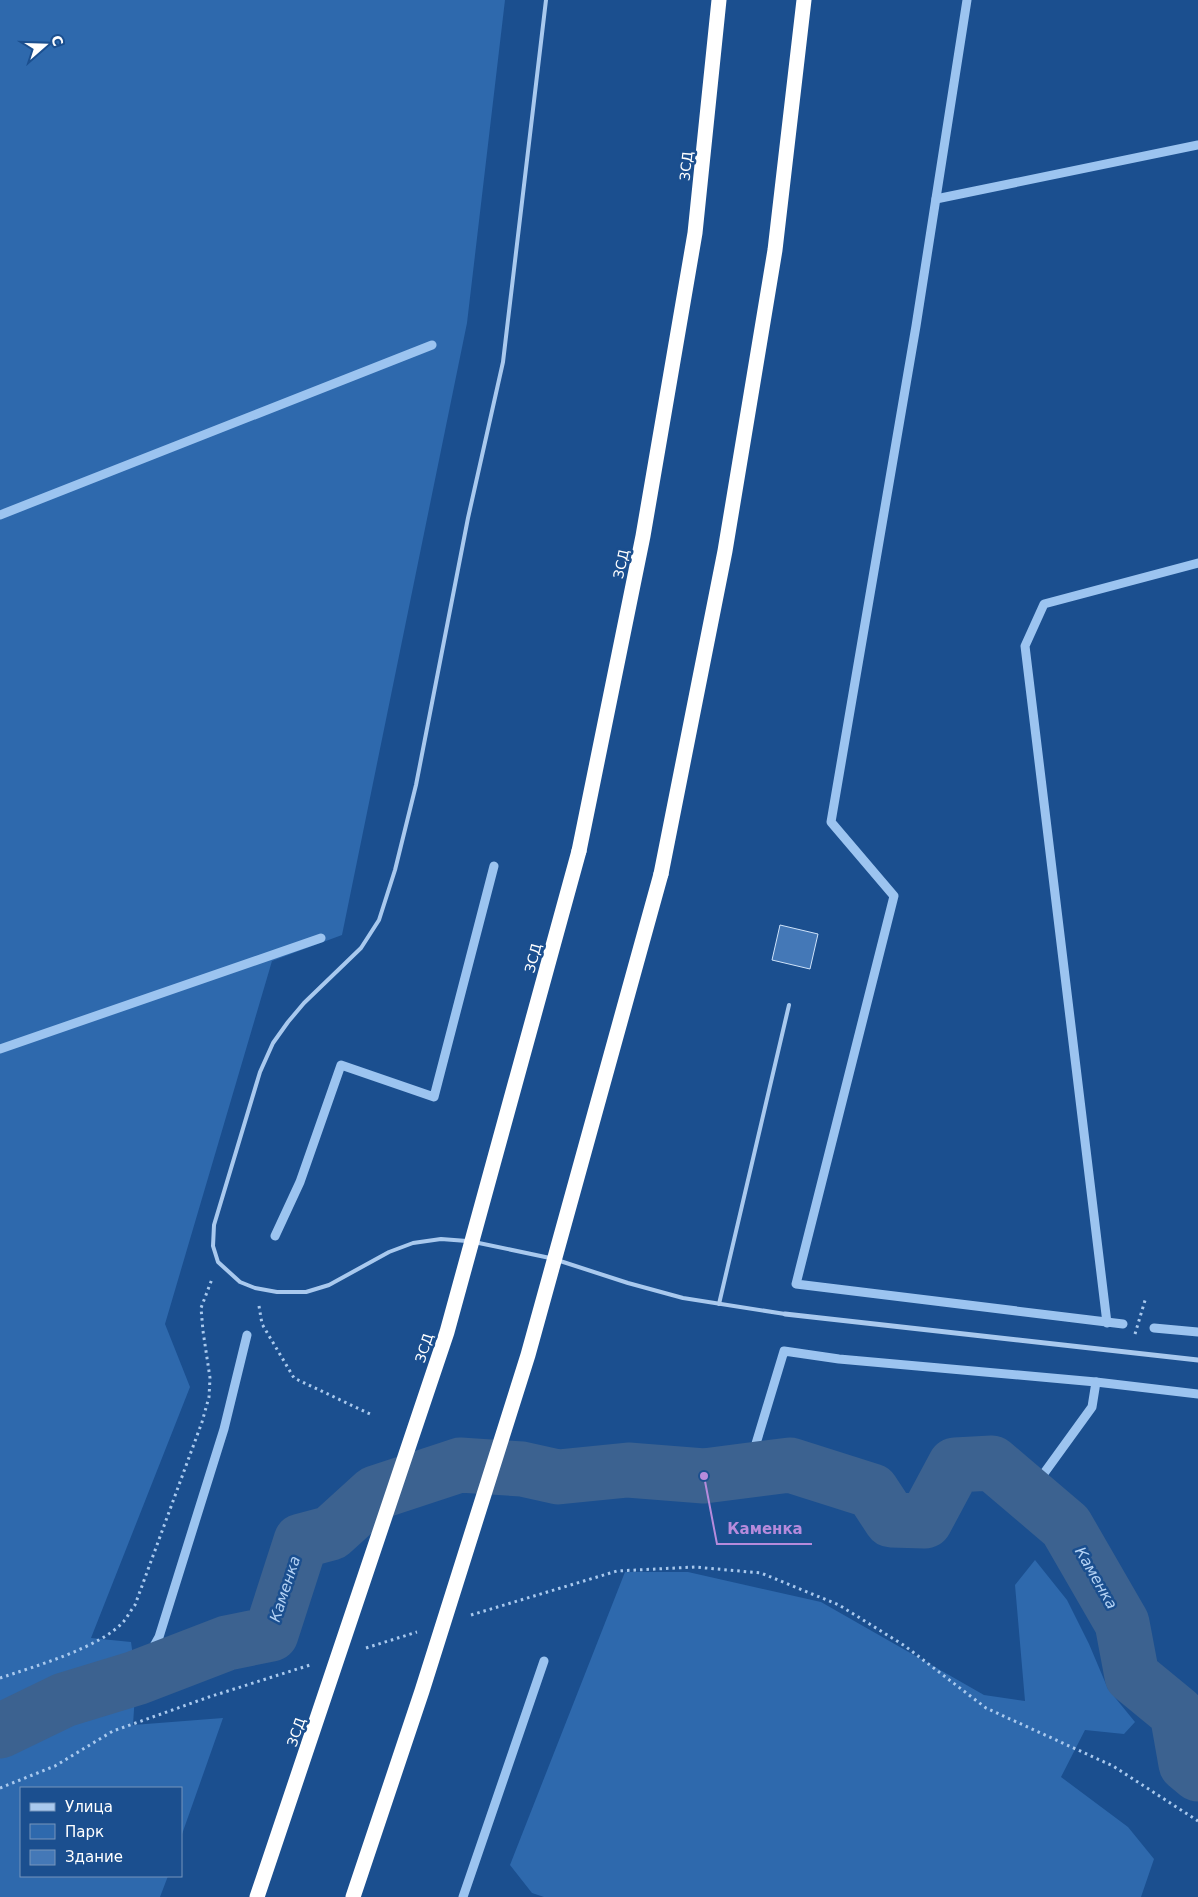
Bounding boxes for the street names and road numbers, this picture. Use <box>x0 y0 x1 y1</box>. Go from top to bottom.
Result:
street label: ЗСД <box>676 150 696 182</box>
street label: ЗСД <box>610 548 632 580</box>
street label: ЗСД <box>521 942 545 974</box>
street label: ЗСД <box>412 1331 436 1365</box>
street label: ЗСД <box>284 1715 308 1749</box>

